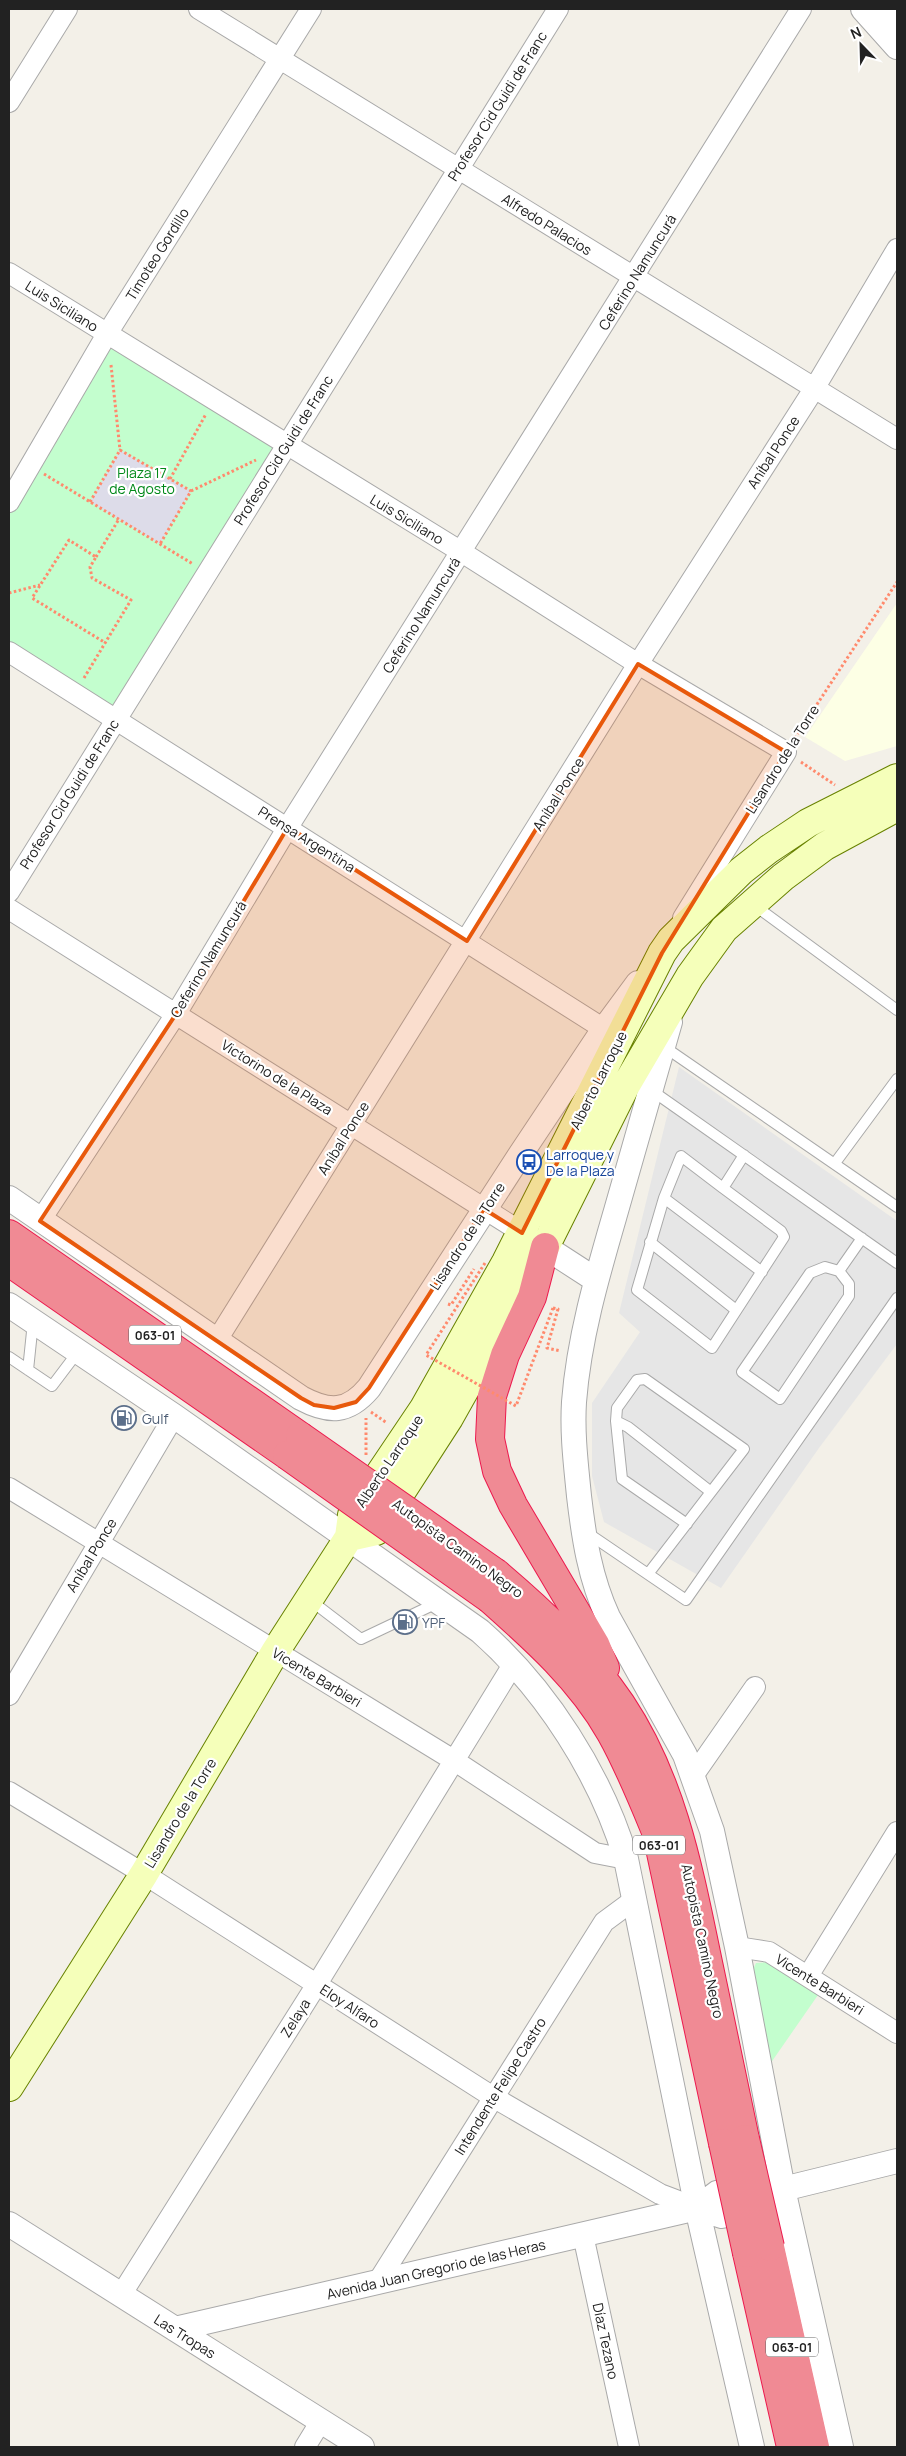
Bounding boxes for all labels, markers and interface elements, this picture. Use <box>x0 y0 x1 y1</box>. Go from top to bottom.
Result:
north arrow <box>836 20 886 70</box>
text: N <box>847 22 864 43</box>
street label: Profesor Cid Guidi de Franc <box>443 27 551 184</box>
street label: Alfredo Palacios <box>498 189 596 259</box>
street label: Timoteo Gordillo <box>121 204 193 304</box>
street label: Ceferino Namuncurá <box>594 210 680 334</box>
street label: Luis Siciliano <box>22 276 102 336</box>
street label: Profesor Cid Guidi de Franc <box>229 371 337 528</box>
street label: Aníbal Ponce <box>742 412 804 492</box>
park label: Plaza 17 de Agosto <box>109 463 175 498</box>
street label: Luis Siciliano <box>367 490 447 548</box>
street label: Ceferino Namuncurá <box>378 553 464 677</box>
street label: Lisandro de la Torre <box>741 701 823 817</box>
street label: Profesor Cid Guidi de Franc <box>15 715 123 872</box>
street label: Aníbal Ponce <box>528 754 588 834</box>
street label: Prensa Argentina <box>255 802 359 876</box>
street label: Ceferino Namuncurá <box>166 897 250 1021</box>
street label: Alberto Larroque <box>565 1028 631 1132</box>
street label: Victorino de la Plaza <box>218 1035 336 1119</box>
street label: Aníbal Ponce <box>313 1098 373 1178</box>
place label: Larroque y De la Plaza <box>546 1145 615 1180</box>
bus stop icon: Larroque y De la Plaza <box>516 1149 542 1175</box>
street label: Lisandro de la Torre <box>425 1178 509 1294</box>
road number: 063-01 <box>129 1326 181 1344</box>
fuel station icon: Gulf <box>111 1405 137 1431</box>
place label: Gulf <box>142 1409 168 1428</box>
street label: Alberto Larroque <box>351 1411 427 1511</box>
street label: Autopista Camino Negro <box>389 1494 527 1602</box>
street label: Aníbal Ponce <box>61 1514 121 1596</box>
fuel station icon: YPF <box>392 1609 418 1635</box>
place label: YPF <box>422 1613 445 1632</box>
street label: Vicente Barbieri <box>269 1643 365 1711</box>
street label: Lisandro de la Torre <box>140 1755 220 1871</box>
road number: 063-01 <box>633 1836 685 1854</box>
street label: Autopista Camino Negro <box>677 1862 729 2020</box>
street label: Vicente Barbieri <box>772 1949 868 2019</box>
street label: Eloy Alfaro <box>317 1980 383 2032</box>
street label: Zelaya <box>276 1995 314 2041</box>
street label: Intendente Felipe Castro <box>450 2014 550 2158</box>
street label: Avenida Juan Gregorio de las Heras <box>325 2235 547 2303</box>
street label: Díaz Tezano <box>589 2301 623 2381</box>
street label: Las Tropas <box>151 2310 219 2362</box>
road number: 063-01 <box>766 2338 818 2356</box>

